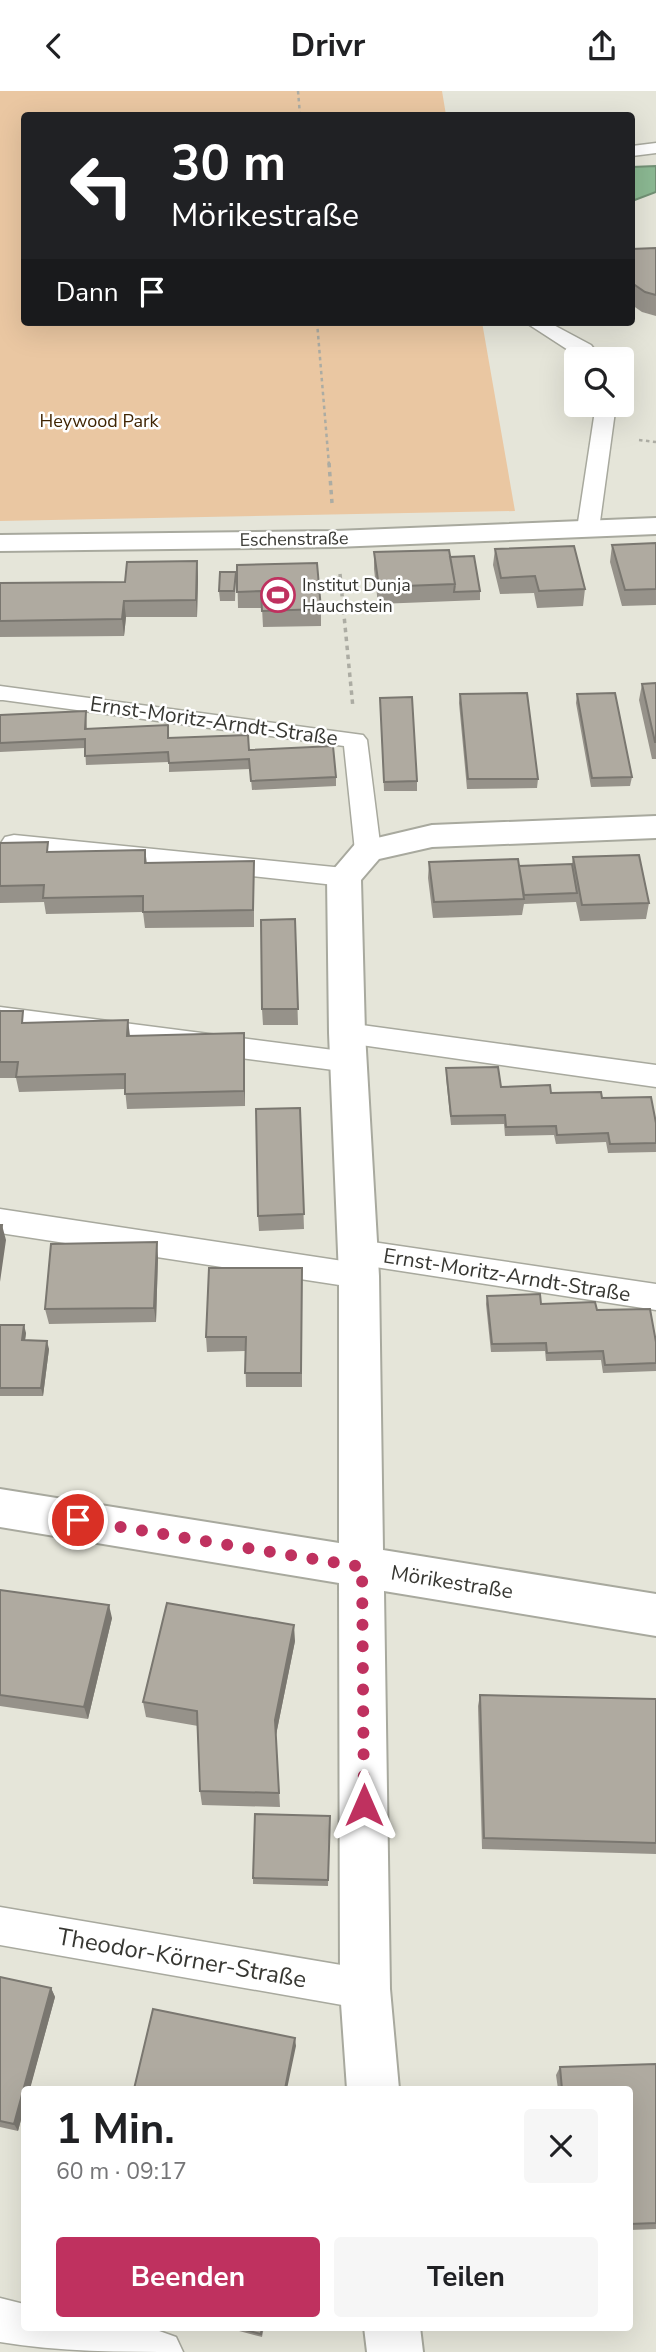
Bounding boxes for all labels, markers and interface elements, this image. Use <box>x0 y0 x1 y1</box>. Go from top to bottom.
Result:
text: Drivr <box>291 24 365 67</box>
icon: back <box>35 27 73 65</box>
icon: share <box>583 27 621 65</box>
text: 30 m <box>171 130 286 197</box>
icon: left <box>56 140 147 231</box>
text: Mörikestraße <box>171 194 359 237</box>
icon: arrive <box>133 273 171 311</box>
text: Dann <box>56 275 119 310</box>
map controls <box>564 347 634 417</box>
button: search <box>564 347 634 417</box>
park label: Heywood Park <box>40 409 159 433</box>
street label: Eschenstraße <box>239 526 349 552</box>
place label: Institut Dunja Hauchstein <box>302 573 411 618</box>
sports icon: Institut Dunja Hauchstein <box>259 576 297 614</box>
street label: Ernst-Moritz-Arndt-Straße <box>88 690 340 752</box>
street label: Ernst-Moritz-Arndt-Straße <box>381 1242 633 1308</box>
pin <box>48 1490 108 1550</box>
icon: arrive <box>59 1501 97 1539</box>
street label: Mörikestraße <box>389 1559 515 1605</box>
position arrow <box>327 1768 401 1842</box>
street label: Theodor-Körner-Straße <box>55 1920 309 1996</box>
text: 1 Min. <box>56 2101 175 2158</box>
button: close <box>524 2109 598 2183</box>
text: 60 m · 09:17 <box>56 2156 187 2187</box>
button: Beenden <box>56 2237 320 2317</box>
button: Teilen <box>334 2237 598 2317</box>

